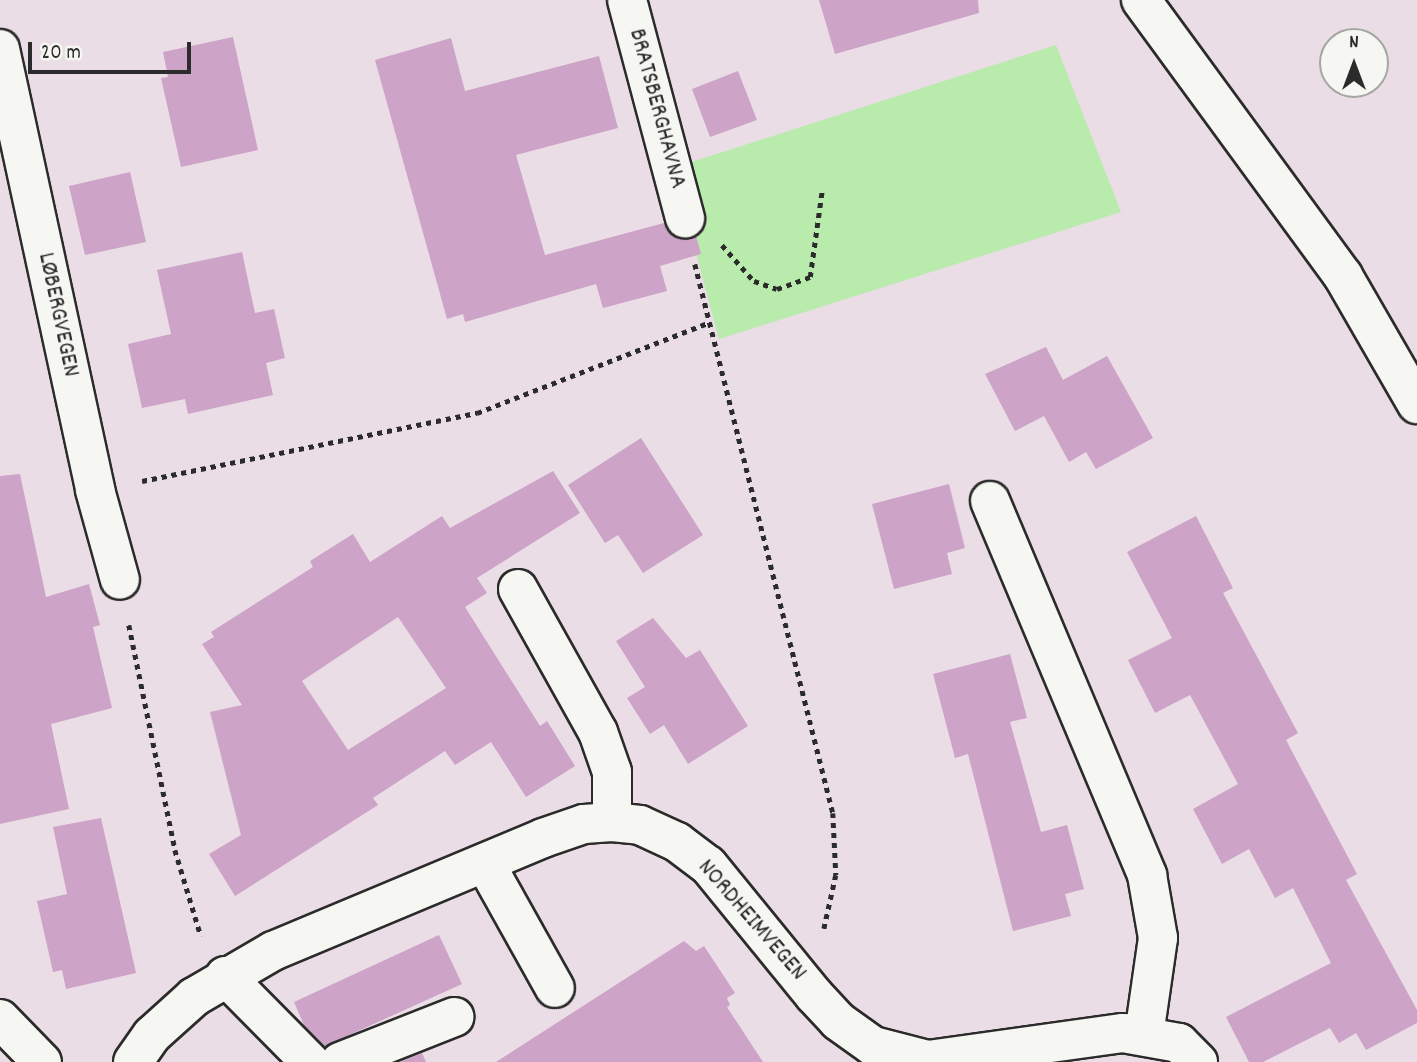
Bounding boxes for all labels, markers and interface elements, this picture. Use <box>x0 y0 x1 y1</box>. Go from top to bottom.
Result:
street label: BRATSBERGHAVNA <box>621 26 691 192</box>
scale bar <box>32 28 194 72</box>
north arrow <box>1319 28 1389 98</box>
text: N <box>1349 30 1359 57</box>
text: 20 m <box>41 39 81 69</box>
street label: LØBERGVEGEN <box>30 250 84 380</box>
street label: NORDHEIMVEGEN <box>690 854 812 988</box>

